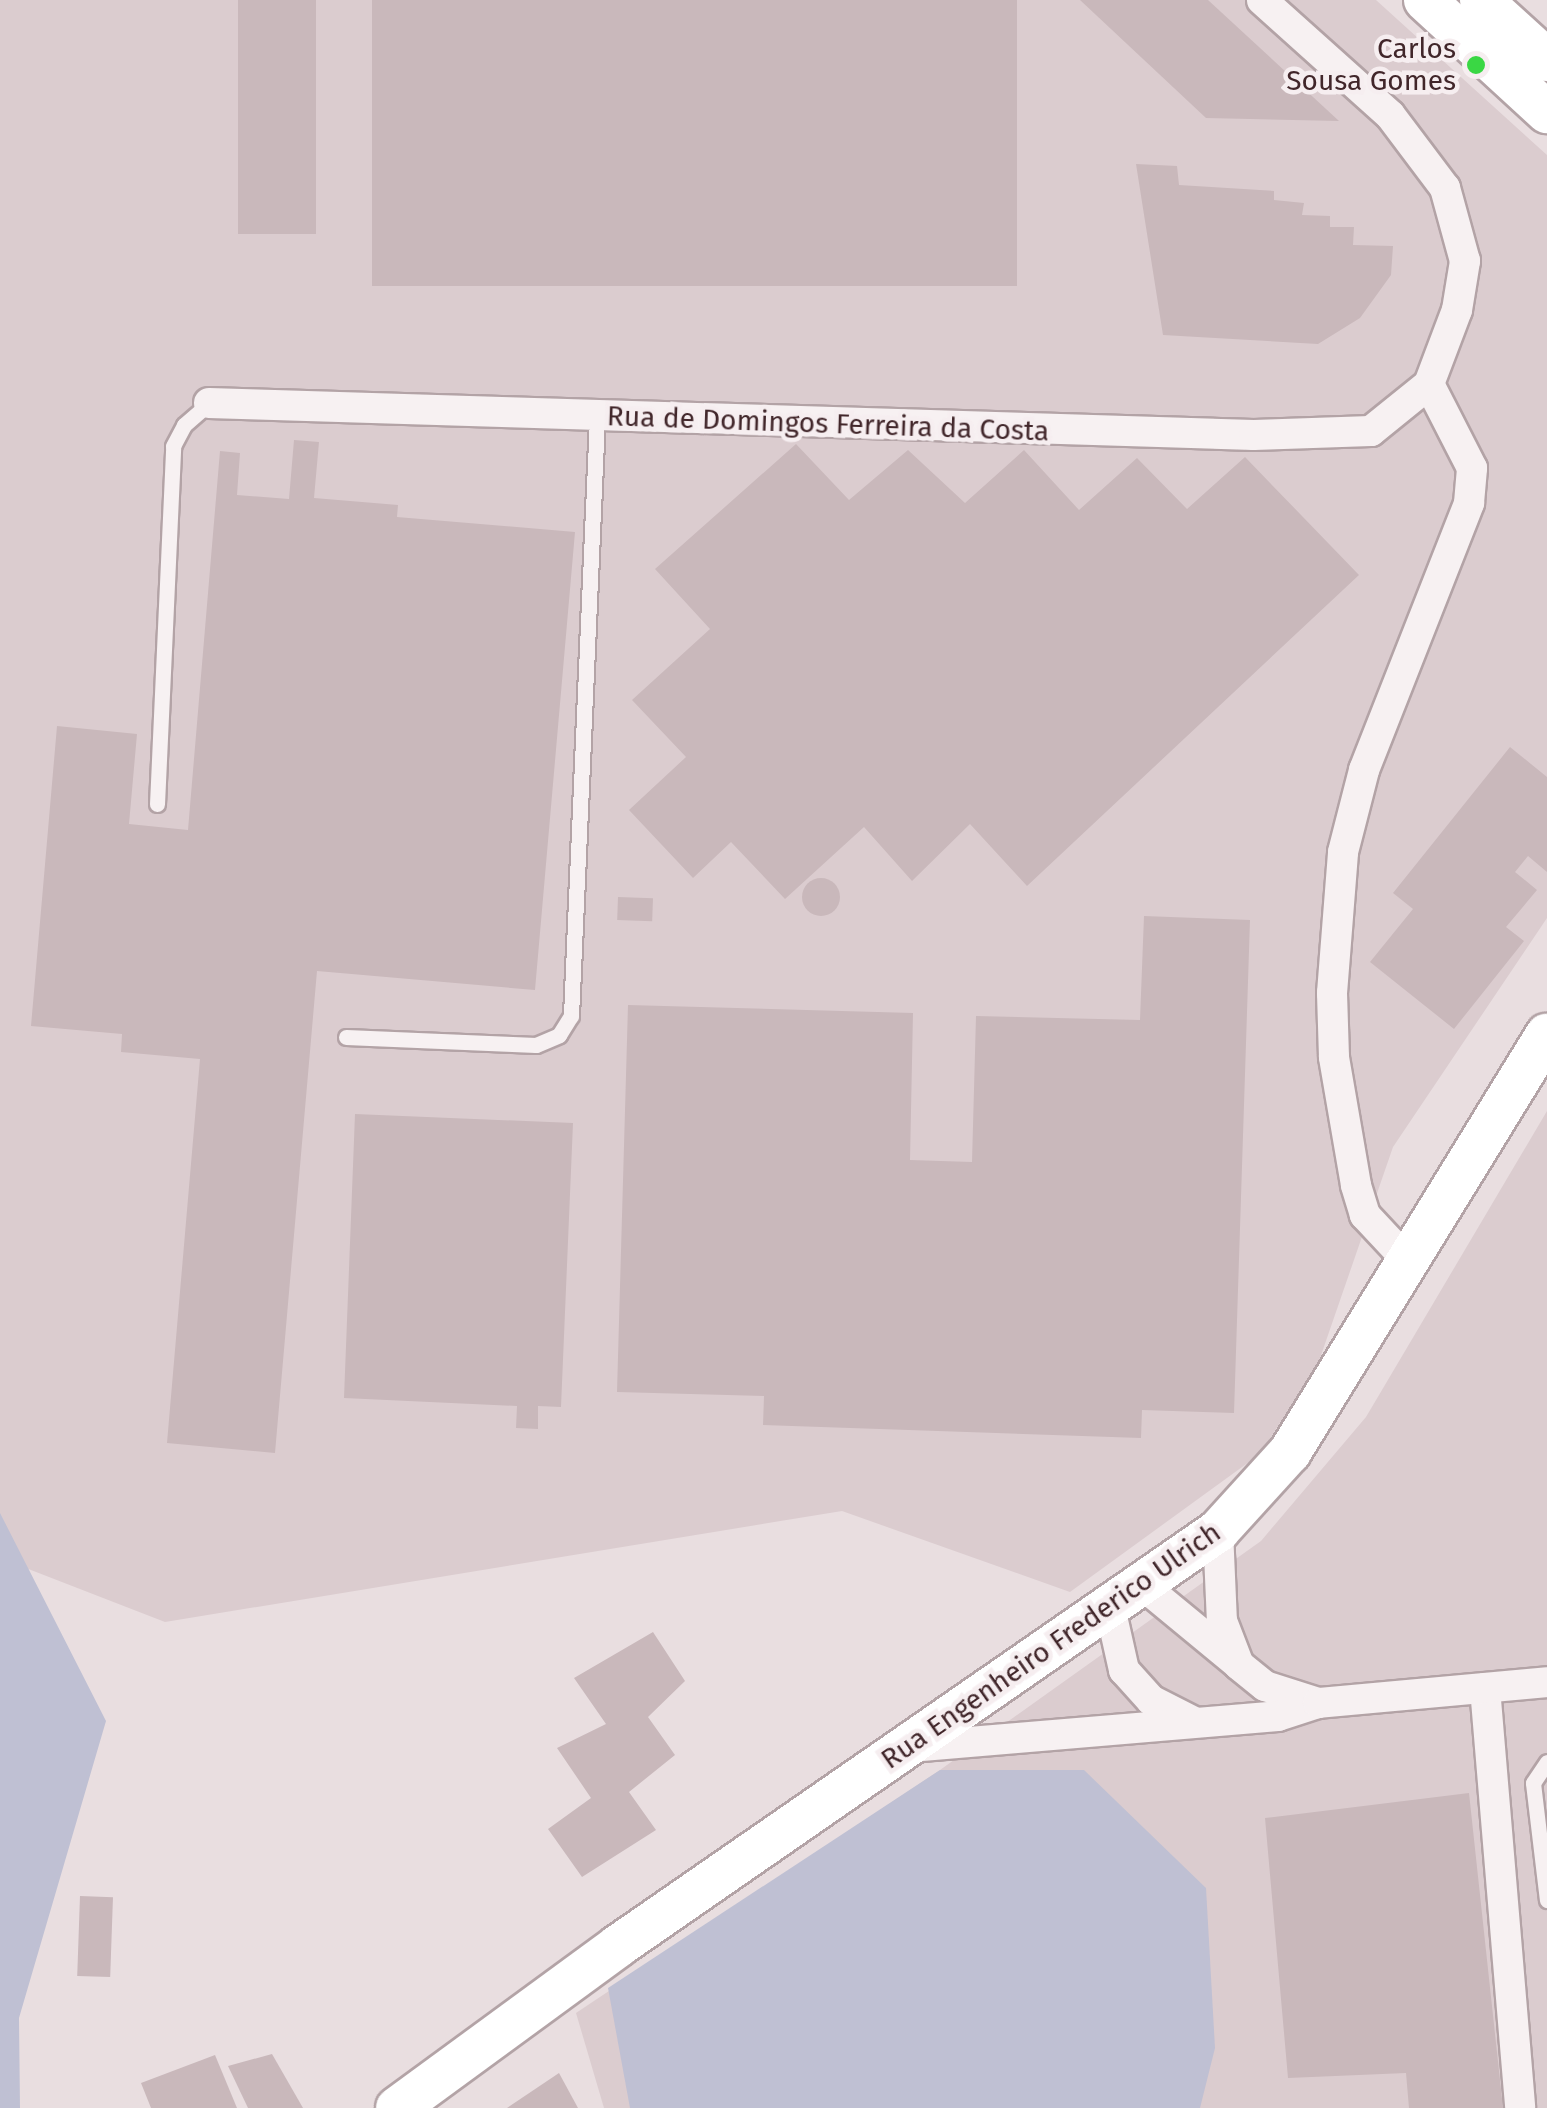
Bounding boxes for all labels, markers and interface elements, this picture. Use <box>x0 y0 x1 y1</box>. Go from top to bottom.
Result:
place label: Carlos Sousa Gomes <box>1286 32 1456 98</box>
marker: Carlos Sousa Gomes <box>1465 54 1487 76</box>
street label: Rua de Domingos Ferreira da Costa <box>606 399 1050 449</box>
street label: Rua Engenheiro Frederico Ulrich <box>875 1516 1227 1776</box>

